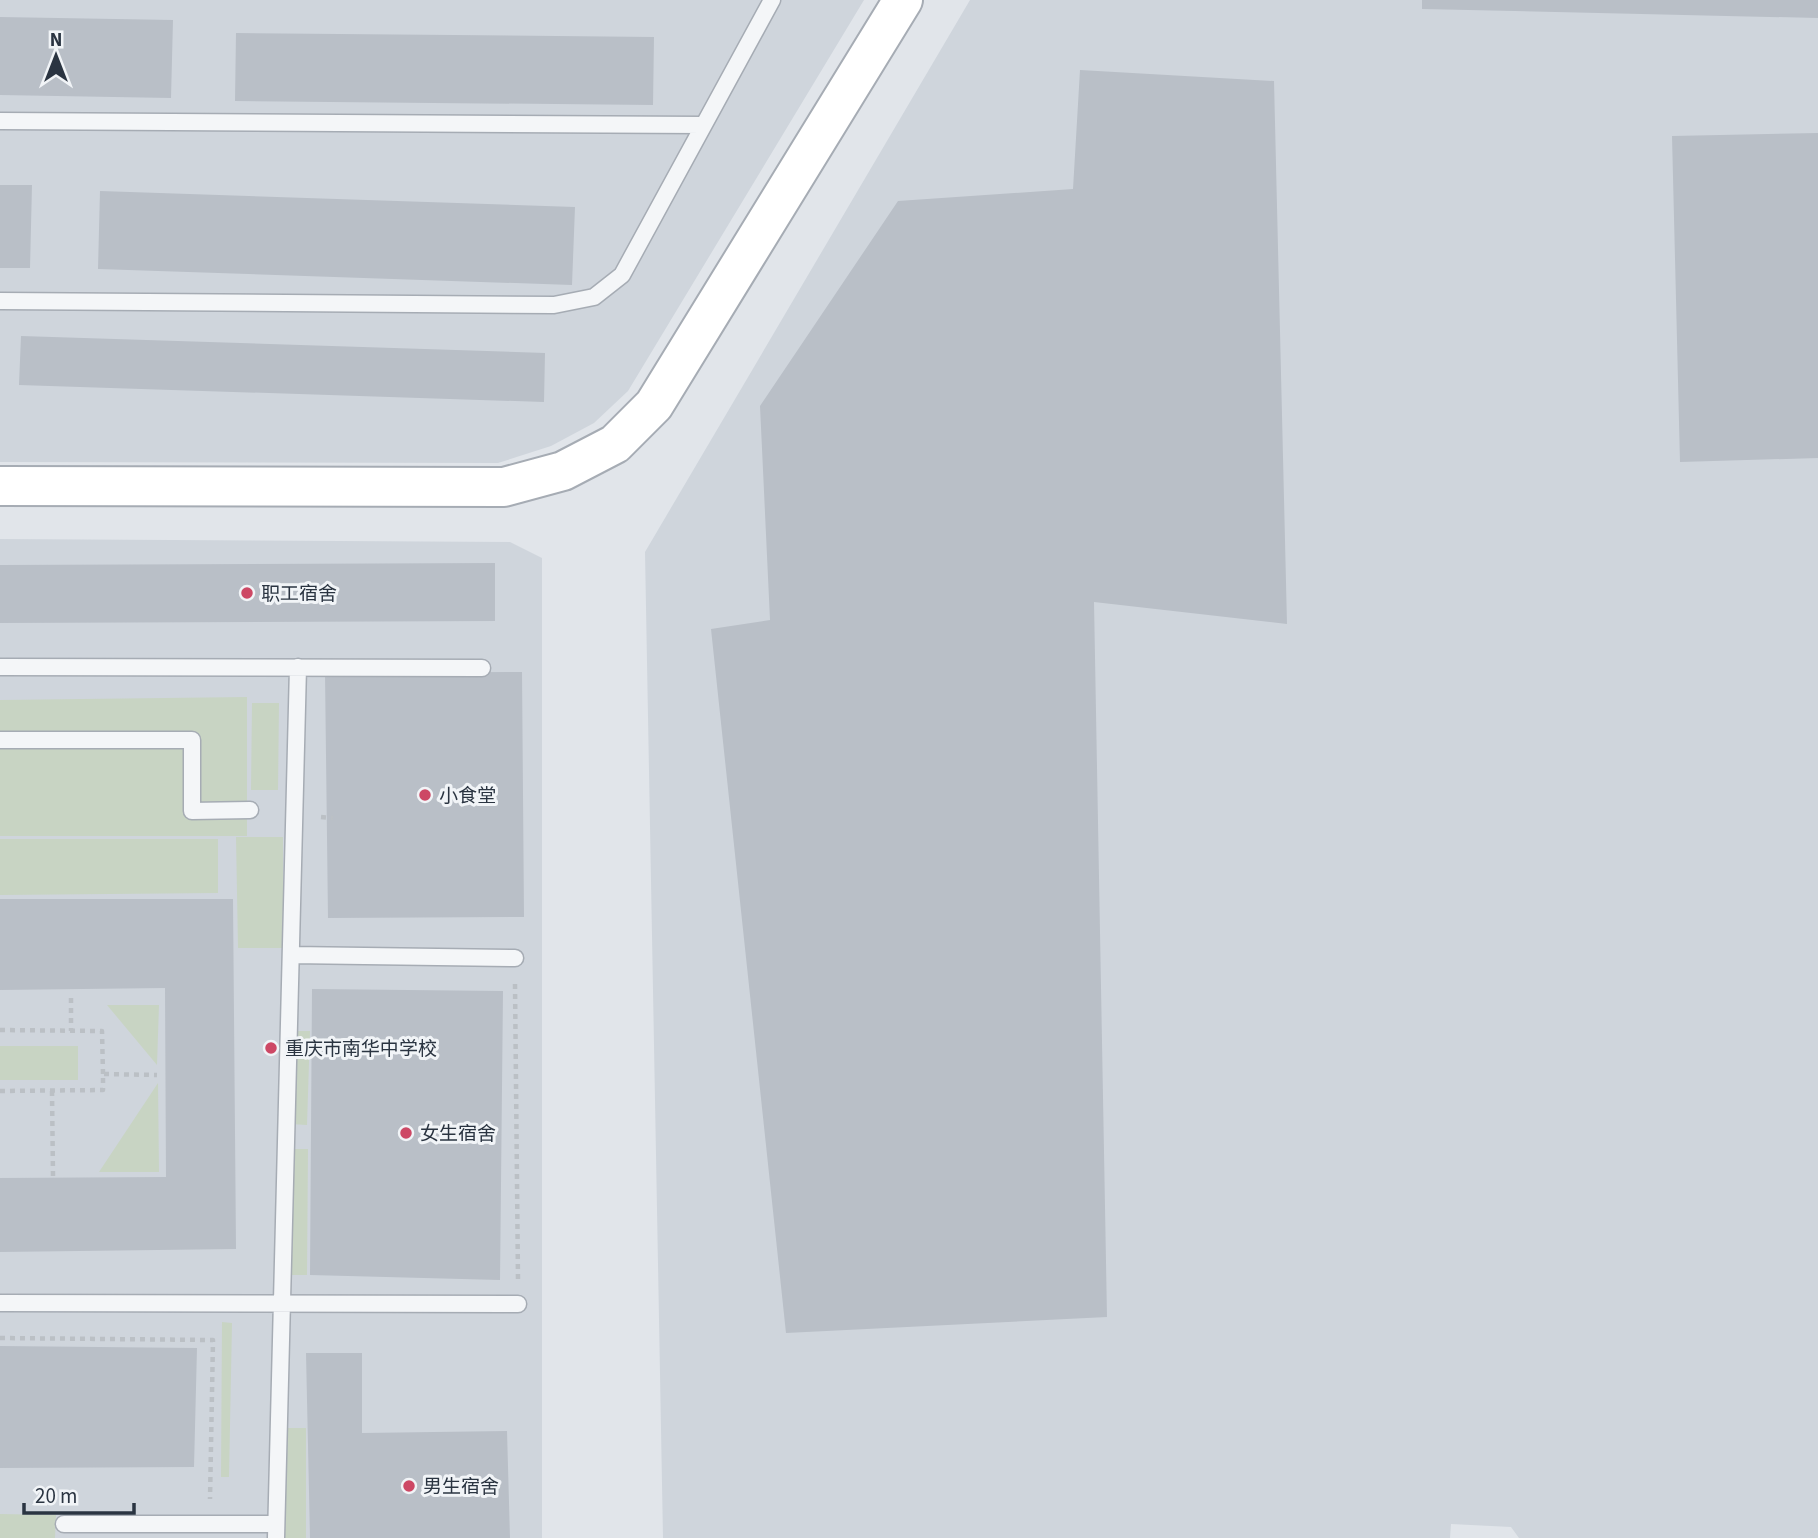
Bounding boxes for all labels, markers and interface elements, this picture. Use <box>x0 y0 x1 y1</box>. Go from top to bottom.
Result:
north arrow <box>21 21 91 91</box>
text: N <box>50 27 62 54</box>
place label: 职工宿舍 <box>261 581 337 608</box>
marker: 职工宿舍 <box>239 585 255 601</box>
place label: 小食堂 <box>439 783 496 810</box>
marker: 小食堂 <box>417 787 433 803</box>
place label: 重庆市南华中学校 <box>285 1036 437 1063</box>
marker: 重庆市南华中学校 <box>263 1040 279 1056</box>
place label: 女生宿舍 <box>420 1121 496 1148</box>
marker: 女生宿舍 <box>398 1125 414 1141</box>
scale bar <box>24 1472 135 1516</box>
place label: 男生宿舍 <box>423 1474 499 1501</box>
marker: 男生宿舍 <box>401 1478 417 1494</box>
text: 20 m <box>35 1481 77 1511</box>

